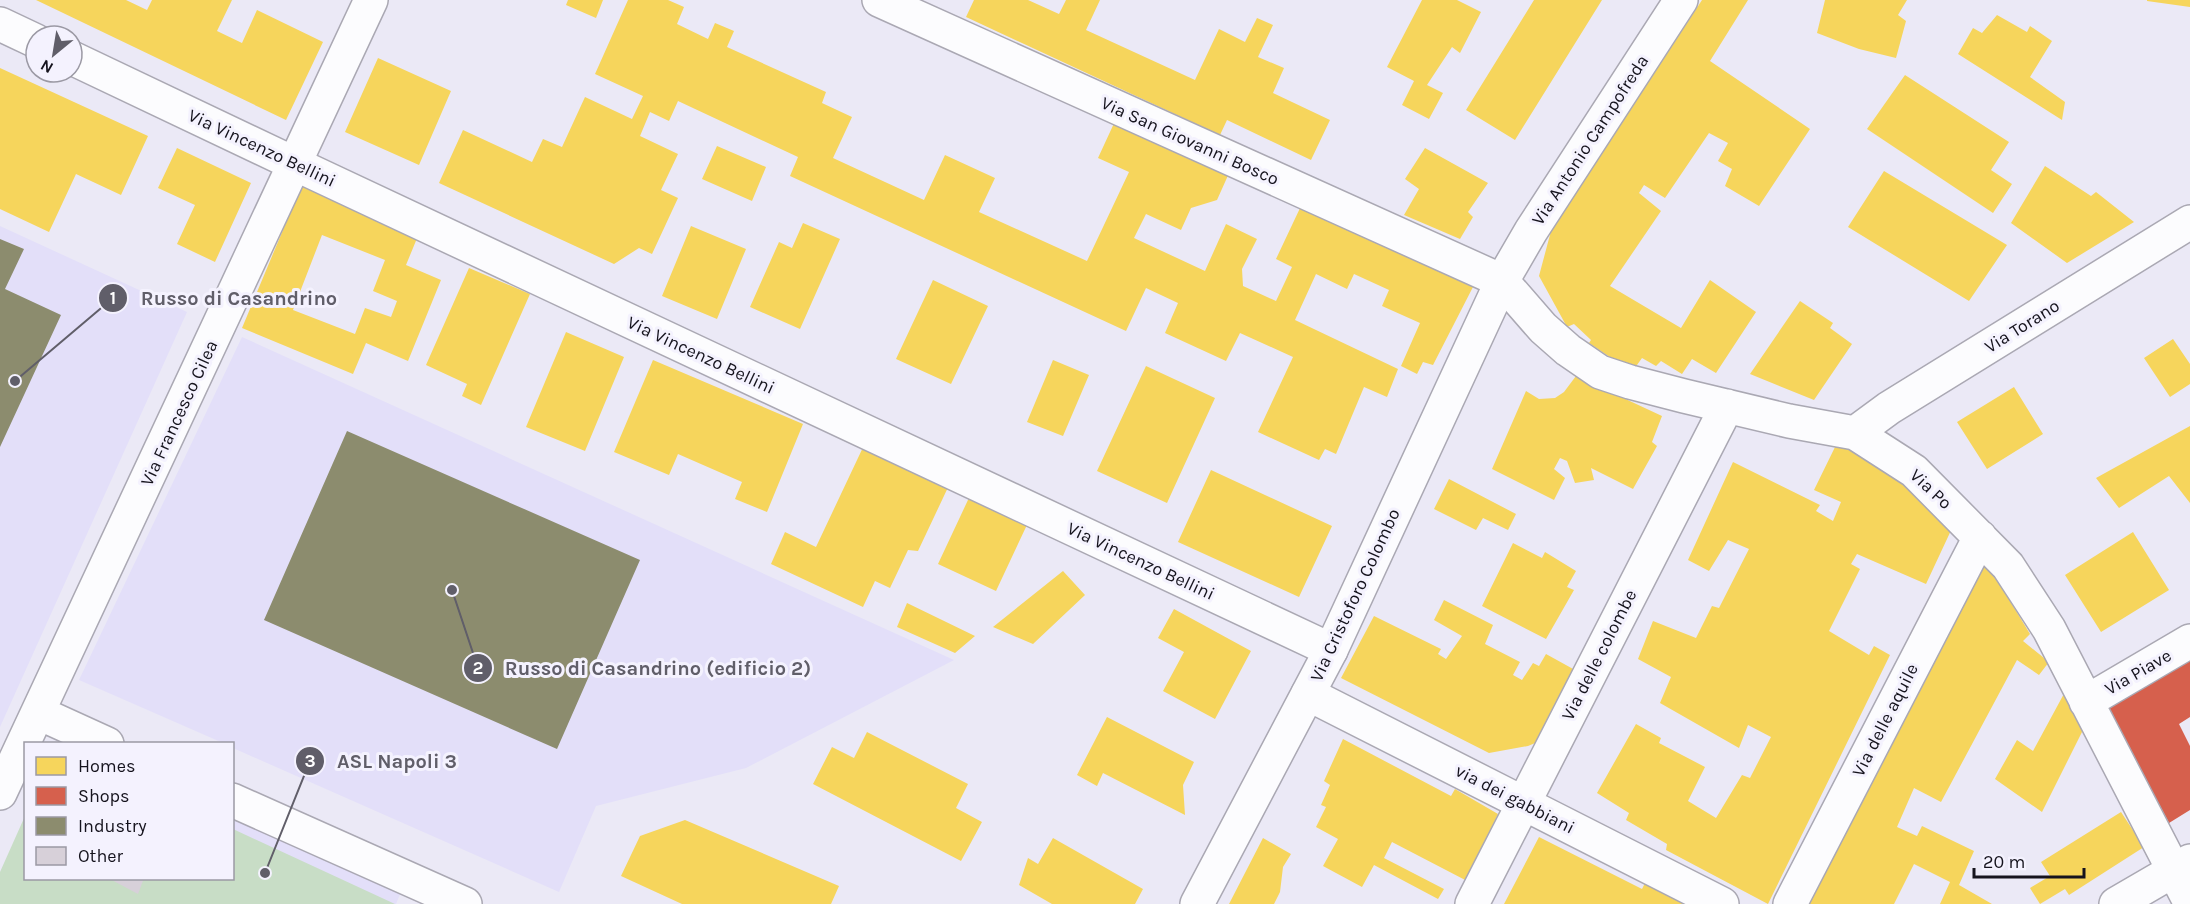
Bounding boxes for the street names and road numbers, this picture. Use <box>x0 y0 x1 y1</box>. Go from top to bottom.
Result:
street label: Via Antonio Campofreda <box>1527 51 1653 229</box>
street label: Via San Giovanni Bosco <box>1098 92 1282 190</box>
street label: Via Vincenzo Bellini <box>185 104 339 192</box>
street label: Via Torano <box>1980 294 2064 358</box>
street label: Via Vincenzo Bellini <box>624 311 778 399</box>
street label: Via Francesco Cilea <box>136 337 222 489</box>
street label: Via Po <box>1905 464 1957 514</box>
street label: Via Cristoforo Colombo <box>1305 505 1405 685</box>
street label: Via Vincenzo Bellini <box>1064 517 1218 605</box>
street label: Via delle colombe <box>1557 586 1641 724</box>
street label: Via Piave <box>2101 644 2175 700</box>
street label: Via delle aquile <box>1847 660 1923 780</box>
street label: via dei gabbiani <box>1452 759 1578 839</box>

